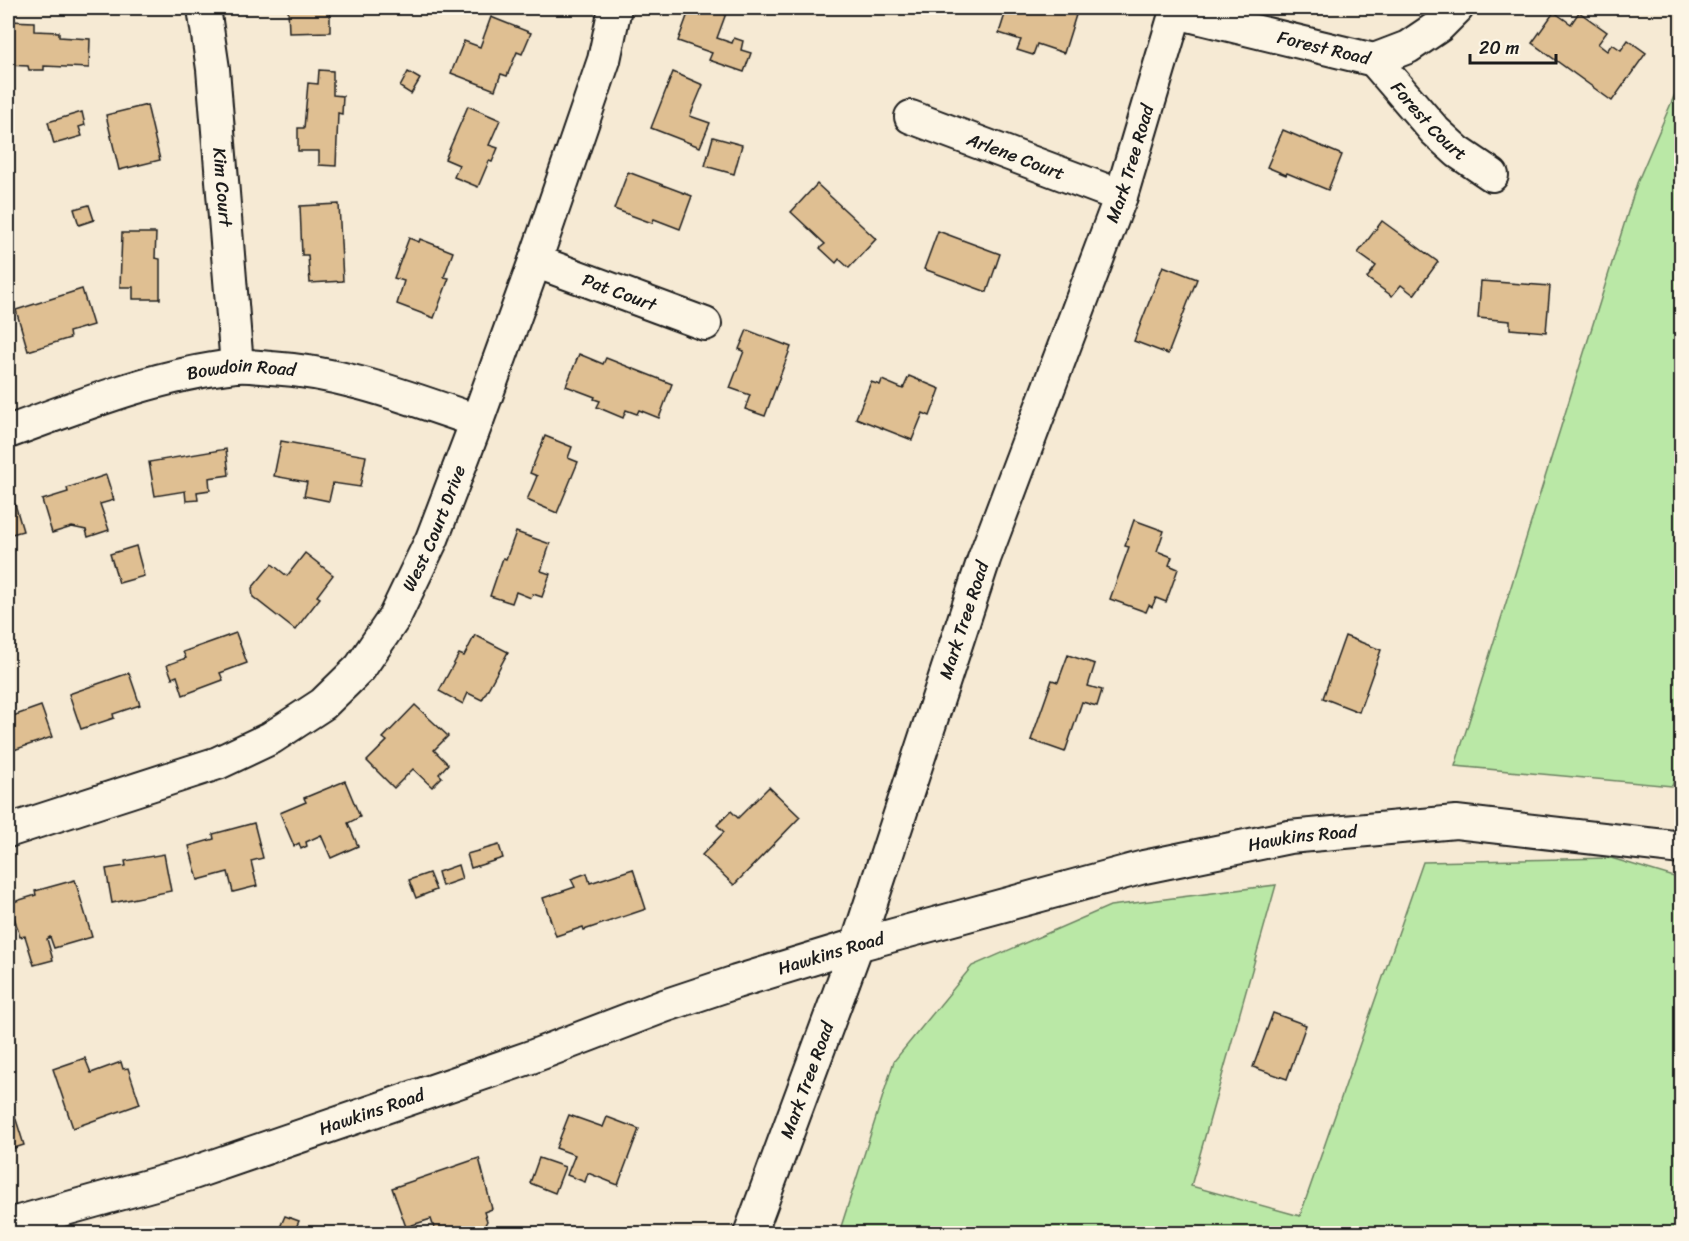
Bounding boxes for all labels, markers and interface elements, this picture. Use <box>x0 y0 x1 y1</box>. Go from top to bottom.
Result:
street label: Forest Road <box>1274 21 1375 75</box>
scale bar <box>1470 27 1556 65</box>
text: 20 m <box>1479 32 1519 64</box>
street label: Forest Court <box>1382 73 1473 170</box>
street label: Mark Tree Road <box>1096 99 1164 228</box>
street label: Arlene Court <box>961 123 1070 189</box>
street label: Kim Court <box>203 146 242 228</box>
street label: Pat Court <box>578 264 662 321</box>
street label: Bowdoin Road <box>184 350 299 390</box>
street label: West Court Drive <box>393 460 475 597</box>
street label: Mark Tree Road <box>930 556 999 683</box>
street label: Hawkins Road <box>1245 815 1360 861</box>
street label: Hawkins Road <box>774 922 889 984</box>
street label: Mark Tree Road <box>771 1016 844 1143</box>
street label: Hawkins Road <box>314 1078 430 1145</box>

